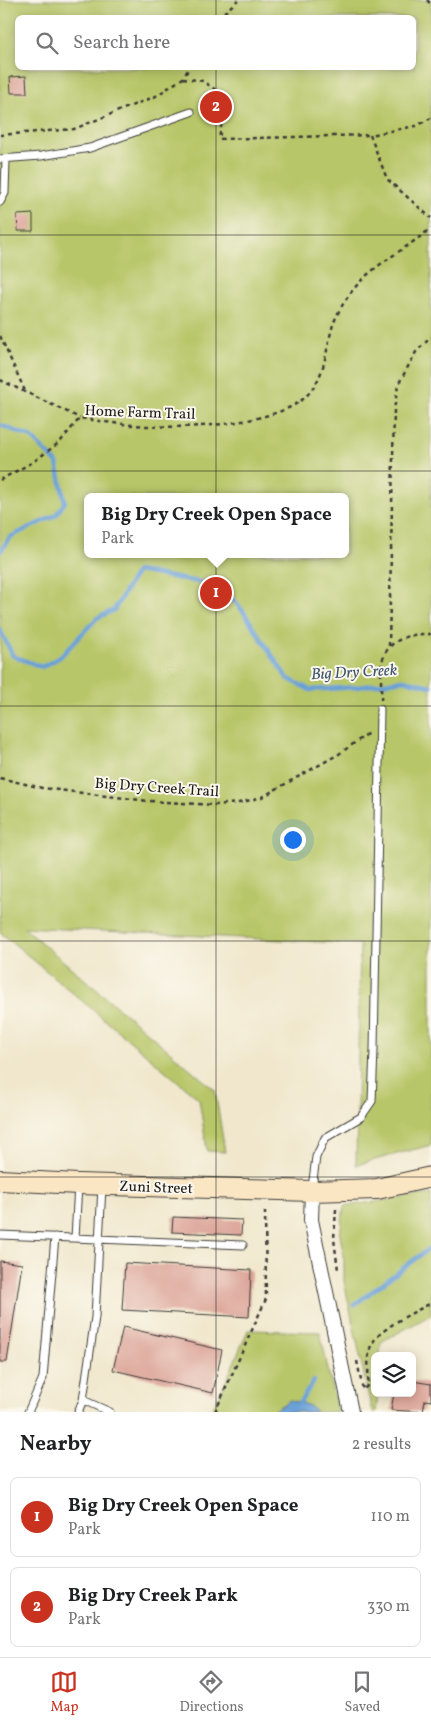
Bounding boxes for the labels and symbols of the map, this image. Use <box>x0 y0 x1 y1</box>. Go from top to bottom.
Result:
pin: 2 <box>200 88 232 126</box>
street label: Home Farm Trail <box>84 401 196 426</box>
pin: 1 <box>200 574 232 612</box>
water label: Big Dry Creek <box>310 660 398 686</box>
street label: Big Dry Creek Trail <box>94 774 220 803</box>
your location <box>280 827 306 853</box>
street label: Zuni Street <box>119 1177 193 1200</box>

